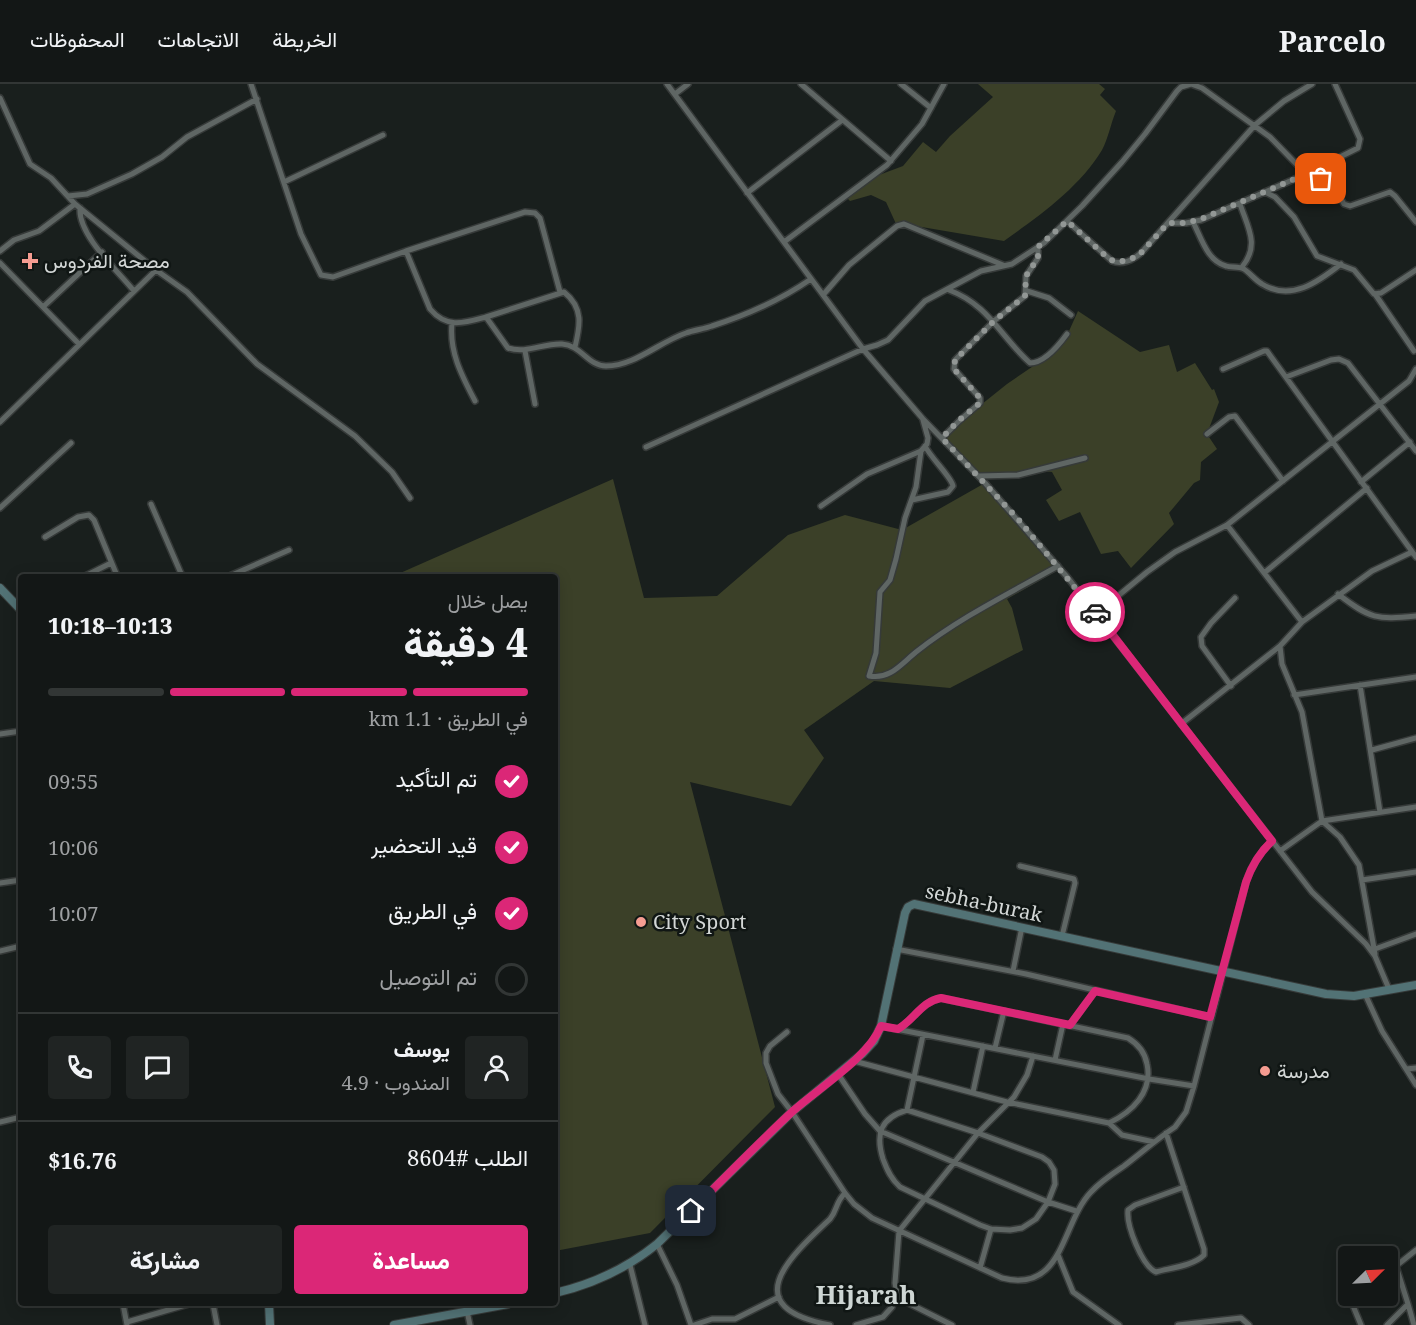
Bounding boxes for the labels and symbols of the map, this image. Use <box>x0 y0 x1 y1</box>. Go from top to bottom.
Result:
pin <box>1295 153 1346 204</box>
place label: مصحة الفردوس <box>44 247 170 274</box>
marker: مصحة الفردوس <box>21 252 39 270</box>
courier <box>1065 582 1125 642</box>
street label: sebha-burak <box>923 877 1045 928</box>
place label: City Sport <box>653 908 746 935</box>
marker: City Sport <box>634 915 648 929</box>
place label: مدرسة <box>1277 1057 1330 1084</box>
marker: مدرسة <box>1258 1064 1272 1078</box>
pin <box>665 1185 716 1236</box>
north arrow <box>1338 1246 1398 1306</box>
district label: Hijarah <box>815 1276 917 1312</box>

